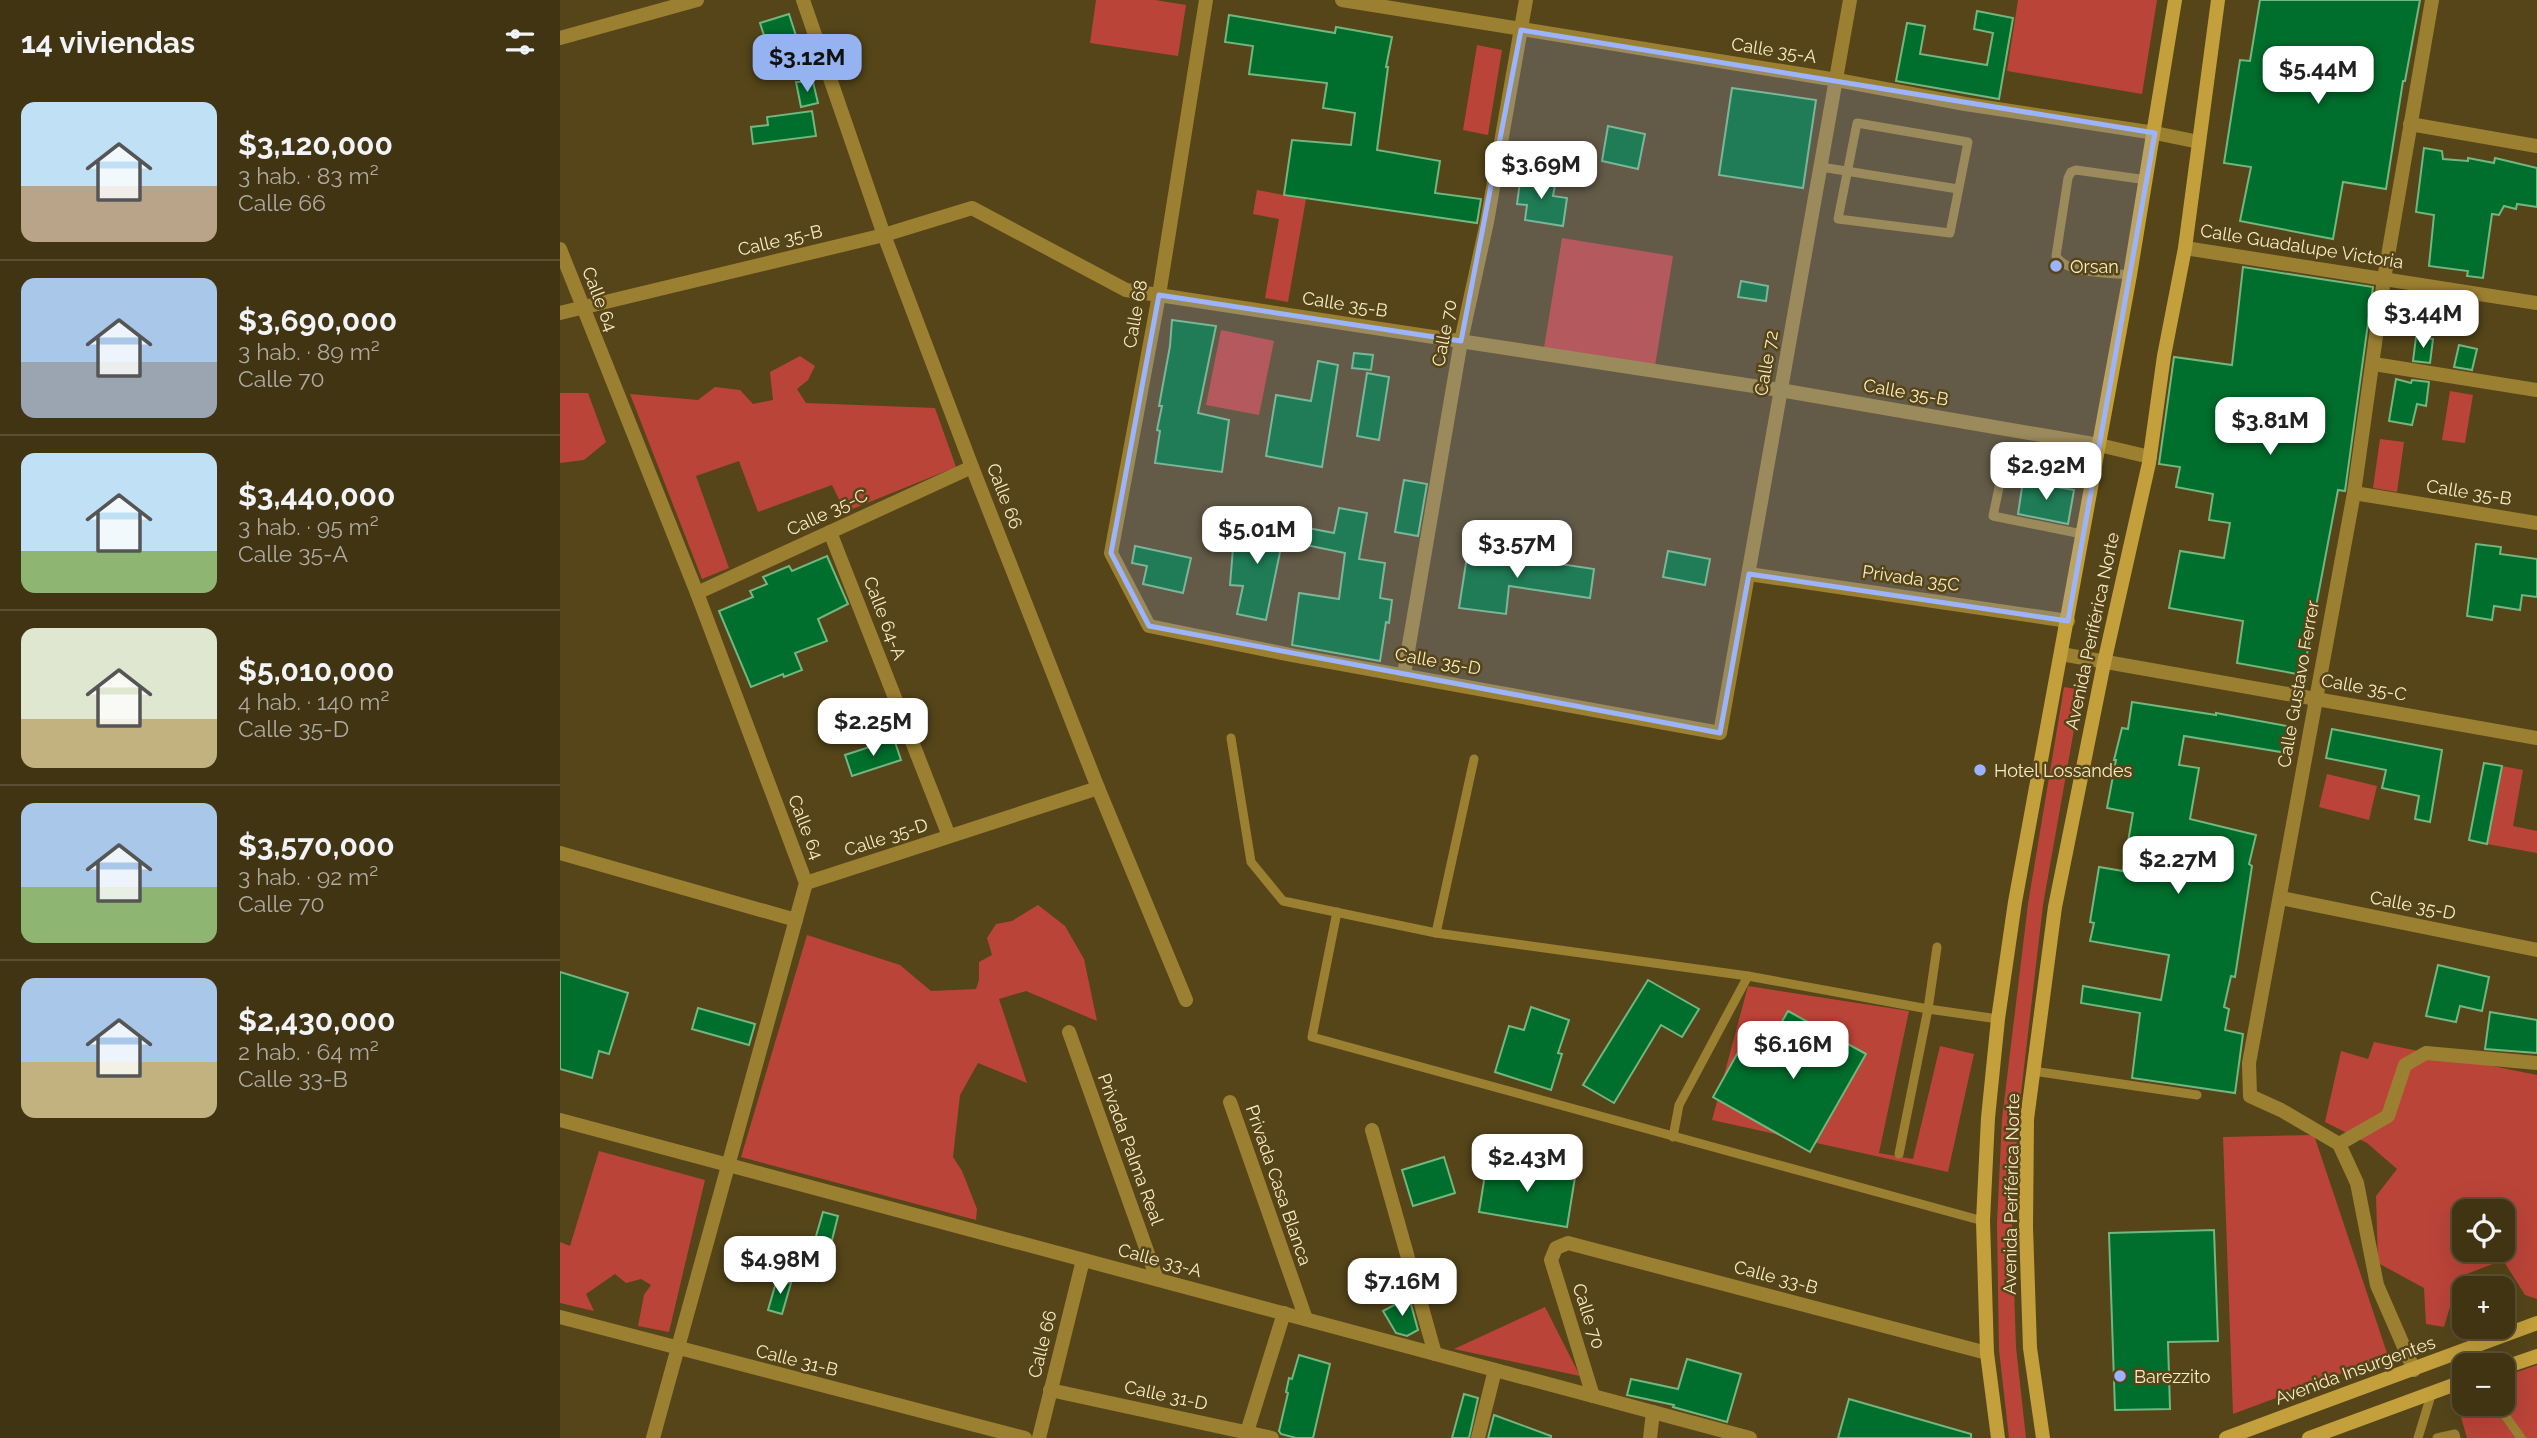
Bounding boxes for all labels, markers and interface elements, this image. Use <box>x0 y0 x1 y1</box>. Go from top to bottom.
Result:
icon: filters <box>501 23 539 61</box>
text: 14 viviendas <box>21 25 195 60</box>
street label: Calle 35-A <box>1730 33 1818 67</box>
pin: $3.12M <box>750 34 864 94</box>
text: $3.12M <box>769 43 845 70</box>
pin: $5.44M <box>2261 46 2375 106</box>
text: $5.44M <box>2279 55 2357 82</box>
text: $3,120,000 <box>238 127 393 162</box>
icon: home <box>77 130 161 214</box>
pin: $3.69M <box>1484 142 1598 201</box>
text: $3.69M <box>1501 150 1581 177</box>
text: 3 hab. · 83 m² <box>238 162 379 189</box>
text: Calle 66 <box>238 189 326 216</box>
street label: Calle 35-B <box>736 220 824 260</box>
street label: Calle Guadalupe Victoria <box>2199 220 2405 272</box>
place label: Orsan <box>2070 256 2119 277</box>
marker: Orsan <box>2048 258 2064 274</box>
street label: Calle 64 <box>578 264 622 335</box>
street label: Calle 68 <box>1119 278 1151 350</box>
street label: Calle 35-B <box>1301 287 1389 321</box>
pin: $3.44M <box>2366 290 2480 350</box>
street label: Calle 70 <box>1427 298 1461 368</box>
text: $3.44M <box>2384 299 2462 326</box>
text: $3,690,000 <box>238 303 397 338</box>
icon: home <box>77 306 161 390</box>
street label: Calle 72 <box>1750 329 1782 397</box>
text: 3 hab. · 89 m² <box>238 338 380 365</box>
text: Calle 70 <box>238 365 324 392</box>
street label: Calle 35-B <box>1862 374 1950 410</box>
pin: $3.81M <box>2213 398 2327 457</box>
text: $3.81M <box>2231 406 2309 433</box>
pin: $2.92M <box>1989 442 2103 502</box>
text: $2.92M <box>2006 451 2086 478</box>
street label: Calle 66 <box>983 460 1027 532</box>
street label: Calle 35-B <box>2425 475 2513 509</box>
text: $3,440,000 <box>238 478 395 513</box>
icon: home <box>77 481 161 565</box>
street label: Calle 35-C <box>783 484 871 540</box>
pin: $5.01M <box>1200 506 1314 566</box>
text: 3 hab. · 95 m² <box>238 513 379 540</box>
text: $5.01M <box>1218 515 1296 542</box>
pin: $3.57M <box>1460 520 1574 580</box>
text: $3.57M <box>1478 529 1556 556</box>
street label: Avenida Periférica Norte <box>2061 530 2123 732</box>
text: Calle 35-A <box>238 540 348 567</box>
street label: Privada 35C <box>1861 561 1961 595</box>
street label: Calle 64-A <box>860 573 910 663</box>
street label: Calle Gustavo Ferrer <box>2273 598 2323 769</box>
street label: Calle 35-D <box>1393 643 1483 679</box>
text: $5,010,000 <box>238 653 394 688</box>
icon: home <box>77 656 161 740</box>
street label: Calle 35-C <box>2320 669 2408 705</box>
text: 4 hab. · 140 m² <box>238 688 389 715</box>
pin: $2.25M <box>816 698 930 758</box>
text: $2.25M <box>834 707 912 734</box>
text: Calle 35-D <box>238 715 349 742</box>
place label: Hotel Lossandes <box>1994 760 2133 781</box>
marker: Hotel Lossandes <box>1972 762 1988 778</box>
street label: Calle 64 <box>784 792 828 863</box>
street label: Calle 35-D <box>841 814 931 860</box>
text: $3,570,000 <box>238 828 395 863</box>
icon: home <box>77 831 161 915</box>
pin: $2.27M <box>2121 836 2235 896</box>
text: $2.27M <box>2139 845 2217 872</box>
text: 3 hab. · 92 m² <box>238 863 378 890</box>
street label: Calle 35-D <box>2368 886 2458 924</box>
text: Calle 70 <box>238 890 324 917</box>
text: $2,430,000 <box>238 1003 395 1038</box>
icon: home <box>77 1006 161 1090</box>
pin: $6.16M <box>1736 1021 1850 1081</box>
text: $6.16M <box>1754 1030 1832 1057</box>
text: 2 hab. · 64 m² <box>238 1038 379 1065</box>
text: Calle 33-B <box>238 1065 348 1092</box>
street label: Privada Palma Real <box>1094 1070 1168 1228</box>
street label: Avenida Periférica Norte <box>1999 1093 2023 1295</box>
street label: Privada Casa Blanca <box>1242 1102 1316 1268</box>
pin: $2.43M <box>1470 1134 1584 1194</box>
text: $2.43M <box>1488 1143 1566 1170</box>
map controls <box>2452 1199 2515 1416</box>
button: locate <box>2452 1199 2515 1262</box>
pin: $4.98M <box>723 1236 837 1296</box>
street label: Calle 33-A <box>1116 1239 1204 1281</box>
text: $4.98M <box>740 1245 820 1272</box>
street label: Calle 33-B <box>1732 1256 1820 1298</box>
pin: $7.16M <box>1345 1258 1459 1318</box>
text: $7.16M <box>1364 1267 1440 1294</box>
button: + <box>2452 1276 2515 1339</box>
street label: Calle 70 <box>1569 1281 1609 1351</box>
street label: Calle 66 <box>1023 1308 1061 1380</box>
street label: Avenida Insurgentes <box>2272 1331 2438 1409</box>
street label: Calle 31-B <box>754 1340 840 1380</box>
button: − <box>2452 1353 2515 1416</box>
place label: Barezzito <box>2134 1366 2211 1387</box>
marker: Barezzito <box>2112 1368 2128 1384</box>
street label: Calle 31-D <box>1122 1376 1210 1414</box>

